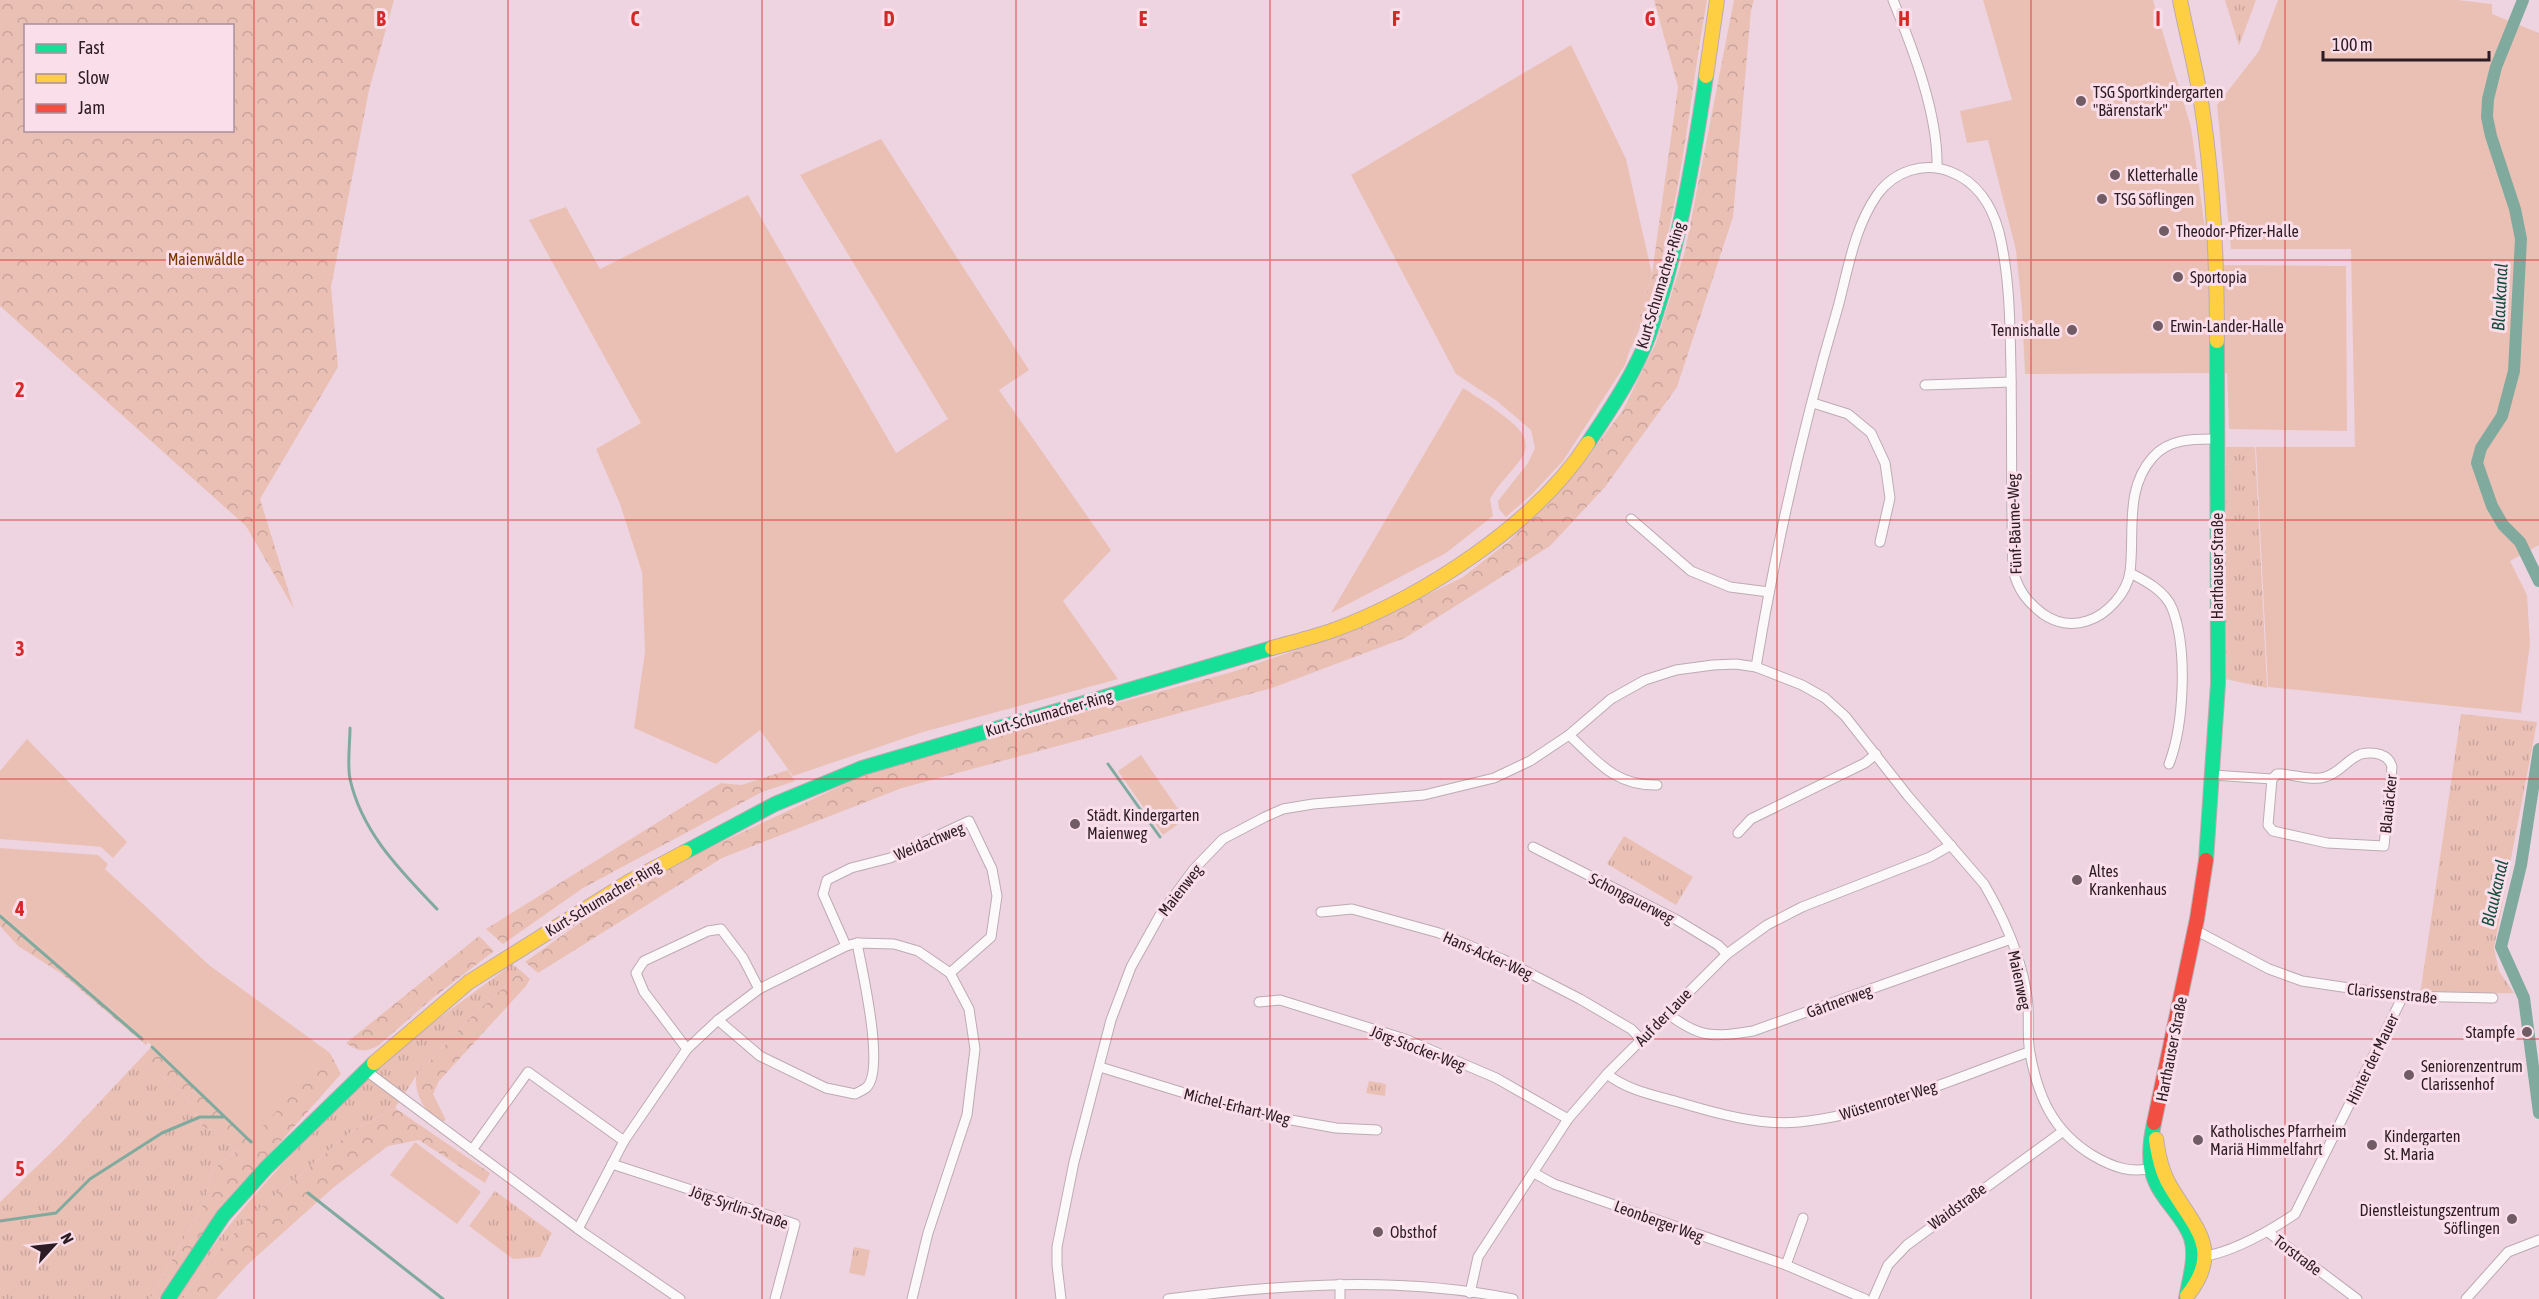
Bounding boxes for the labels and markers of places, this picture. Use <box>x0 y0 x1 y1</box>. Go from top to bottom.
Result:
place label: TSG Sportkindergarten "Bärenstark" <box>2093 83 2224 119</box>
marker: TSG Sportkindergarten "Bärenstark" <box>2074 94 2088 108</box>
place label: Kletterhalle <box>2127 166 2198 184</box>
marker: Kletterhalle <box>2108 168 2122 182</box>
place label: TSG Söflingen <box>2114 190 2194 209</box>
marker: TSG Söflingen <box>2095 192 2109 206</box>
place label: Theodor-Pfizer-Halle <box>2176 222 2299 240</box>
marker: Theodor-Pfizer-Halle <box>2157 224 2171 238</box>
place label: Sportopia <box>2190 268 2247 287</box>
marker: Sportopia <box>2171 270 2185 284</box>
place label: Erwin-Lander-Halle <box>2170 317 2284 335</box>
marker: Erwin-Lander-Halle <box>2151 319 2165 333</box>
place label: Tennishalle <box>1991 321 2060 339</box>
marker: Tennishalle <box>2065 323 2079 337</box>
place label: Städt. Kindergarten Maienweg <box>1087 806 1199 843</box>
marker: Städt. Kindergarten Maienweg <box>1068 817 1082 831</box>
place label: Altes Krankenhaus <box>2089 862 2167 898</box>
marker: Altes Krankenhaus <box>2070 873 2084 887</box>
place label: Stampfe <box>2465 1023 2515 1042</box>
marker: Stampfe <box>2520 1025 2534 1039</box>
place label: Seniorenzentrum Clarissenhof <box>2421 1057 2523 1093</box>
marker: Seniorenzentrum Clarissenhof <box>2402 1068 2416 1082</box>
place label: Katholisches Pfarrheim Mariä Himmelfahrt <box>2210 1122 2347 1158</box>
place label: Kindergarten St. Maria <box>2384 1127 2460 1163</box>
marker: Katholisches Pfarrheim Mariä Himmelfahrt <box>2191 1133 2205 1147</box>
marker: Kindergarten St. Maria <box>2365 1138 2379 1152</box>
place label: Dienstleistungszentrum Söflingen <box>2360 1201 2500 1238</box>
marker: Dienstleistungszentrum Söflingen <box>2505 1212 2519 1226</box>
place label: Obsthof <box>1390 1223 1437 1241</box>
marker: Obsthof <box>1371 1225 1385 1239</box>

